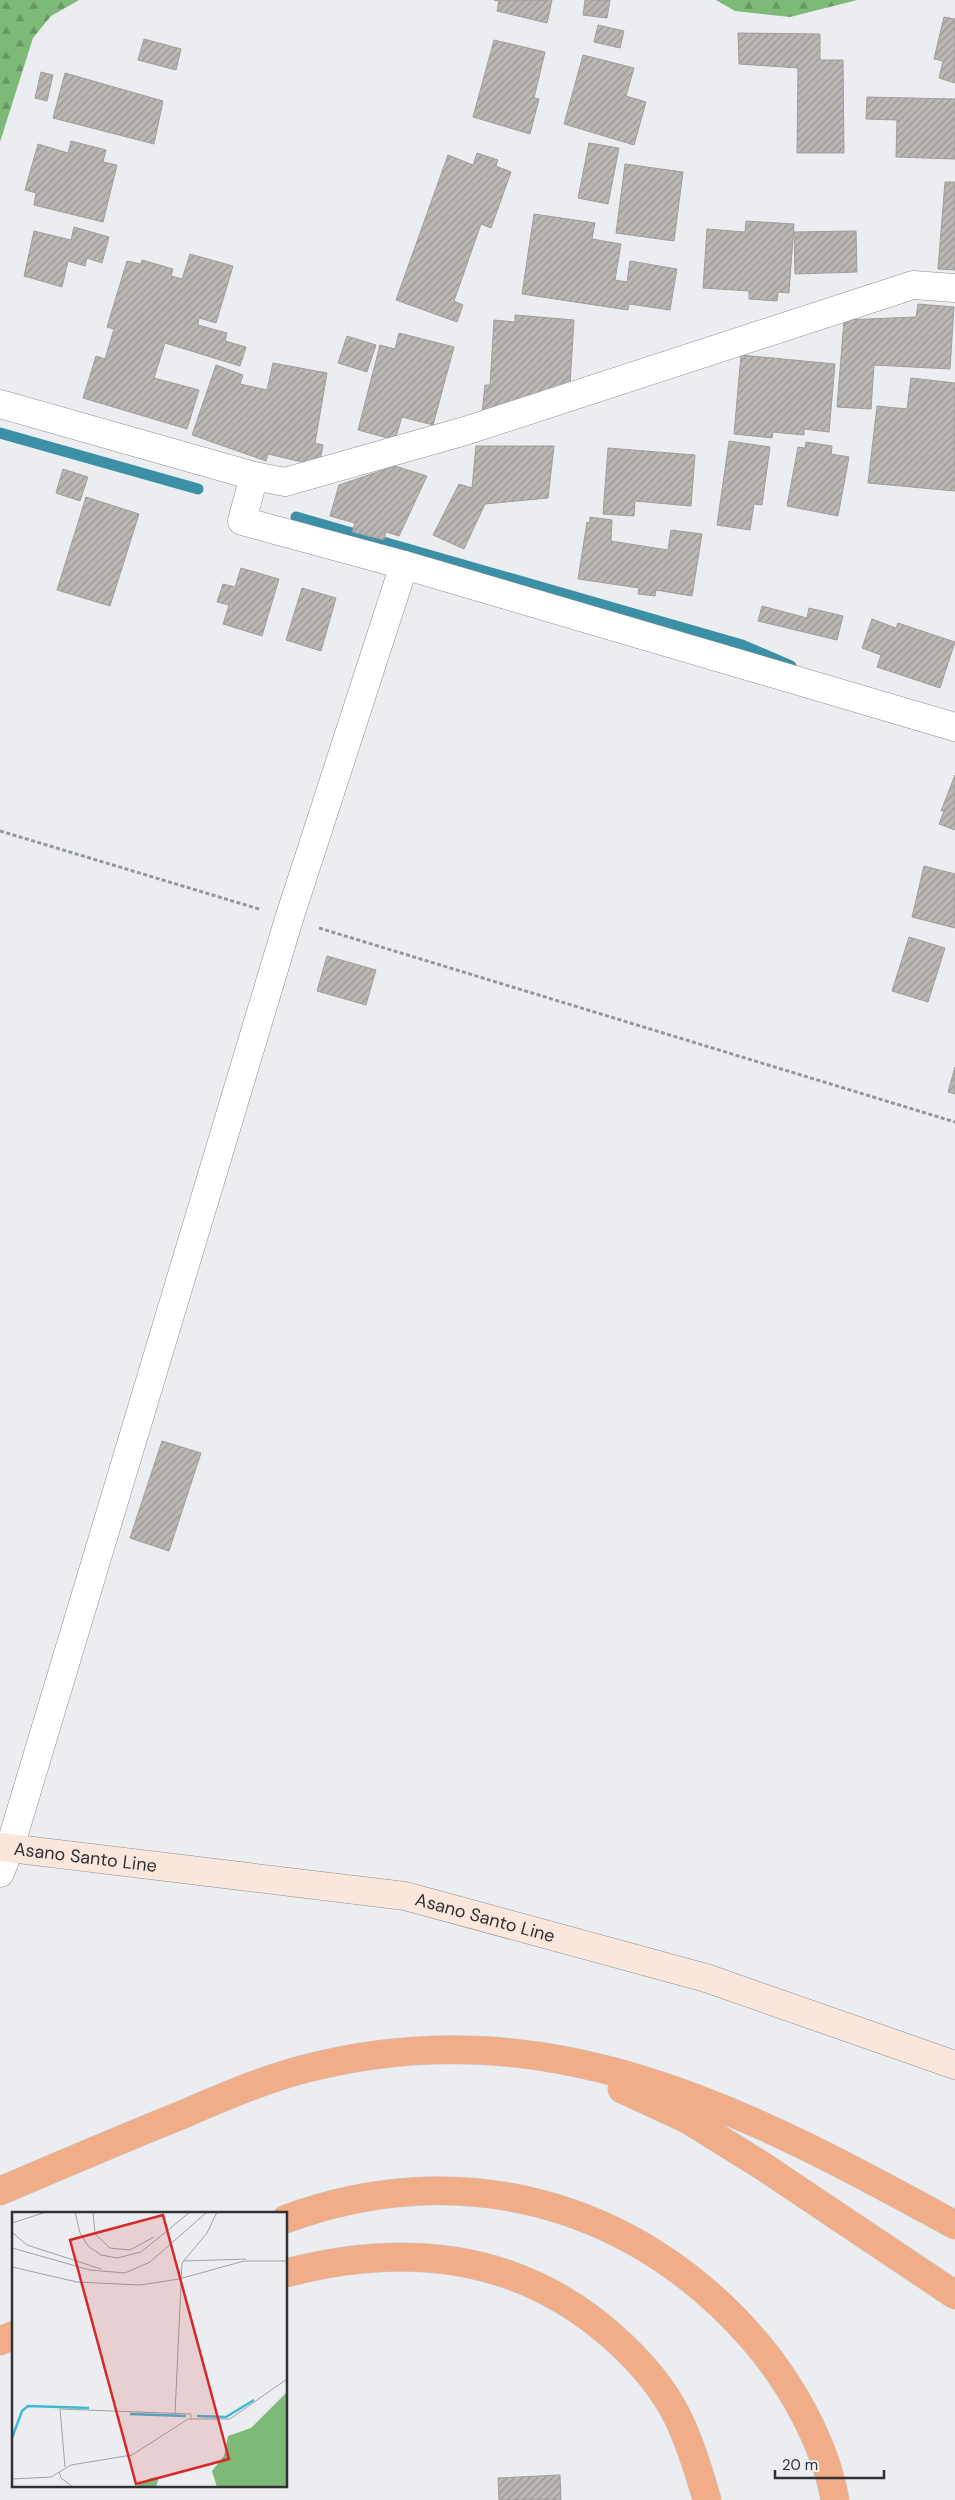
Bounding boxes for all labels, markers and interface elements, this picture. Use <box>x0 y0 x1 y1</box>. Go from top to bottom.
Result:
street label: Asano Santo Line <box>12 1837 158 1878</box>
street label: Asano Santo Line <box>413 1887 558 1948</box>
inset map <box>12 2212 288 2488</box>
scale bar <box>775 2448 884 2480</box>
text: 20 m <box>782 2455 818 2475</box>

